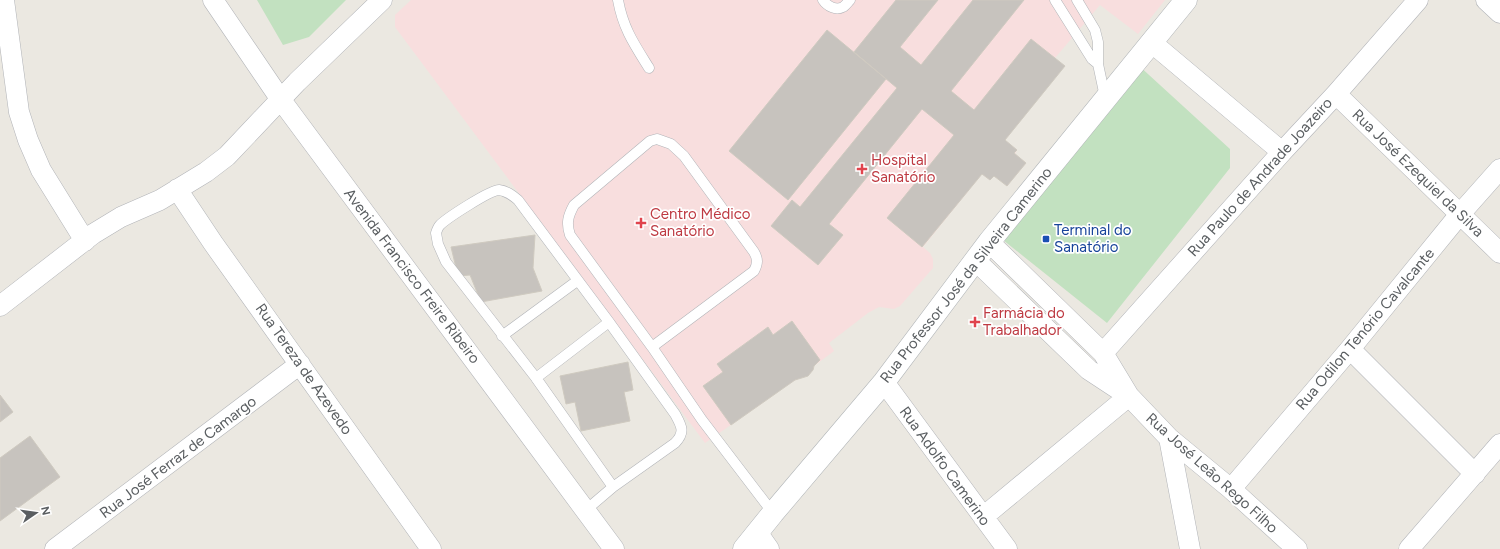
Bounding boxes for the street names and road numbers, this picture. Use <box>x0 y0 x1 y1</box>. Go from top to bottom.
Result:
street label: Rua Paulo de Andrade Joazeiro <box>1184 94 1336 260</box>
street label: Rua José Ezequiel da Silva <box>1348 105 1488 241</box>
street label: Rua Professor José da Silveira Camerino <box>876 163 1056 386</box>
street label: Avenida Francisco Freire Ribeiro <box>340 185 484 367</box>
street label: Rua Odilon Tenório Cavalcante <box>1292 244 1438 414</box>
street label: Rua Tereza de Azevedo <box>252 300 356 438</box>
street label: Rua José Ferraz de Camargo <box>96 392 260 522</box>
street label: Rua Adolfo Camerino <box>896 403 994 529</box>
street label: Rua José Leão Rego Filho <box>1142 409 1282 537</box>

